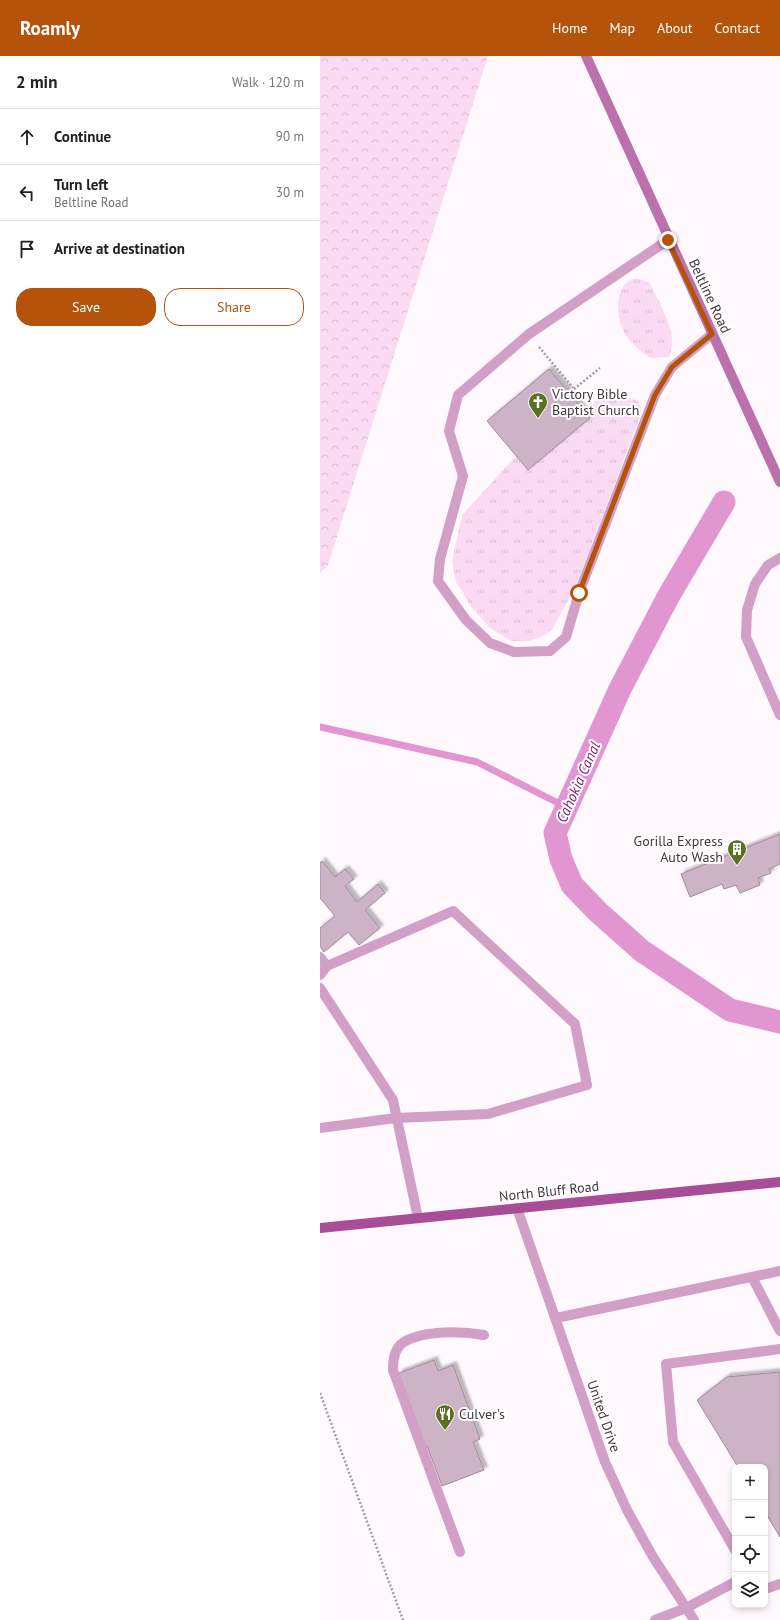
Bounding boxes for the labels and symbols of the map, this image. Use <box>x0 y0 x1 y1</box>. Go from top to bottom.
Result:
route end <box>659 231 677 249</box>
street label: Beltline Road <box>685 256 735 336</box>
place label: Victory Bible Baptist Church <box>551 385 640 419</box>
church icon: Victory Bible Baptist Church <box>527 391 549 419</box>
route start <box>570 584 588 602</box>
water label: Cahokia Canal <box>552 739 604 825</box>
place label: Gorilla Express Auto Wash <box>634 832 723 866</box>
building icon: Gorilla Express Auto Wash <box>726 838 748 866</box>
street label: North Bluff Road <box>498 1177 600 1205</box>
street label: United Drive <box>583 1378 625 1454</box>
restaurant icon: Culver's <box>434 1403 456 1431</box>
place label: Culver's <box>459 1405 505 1423</box>

